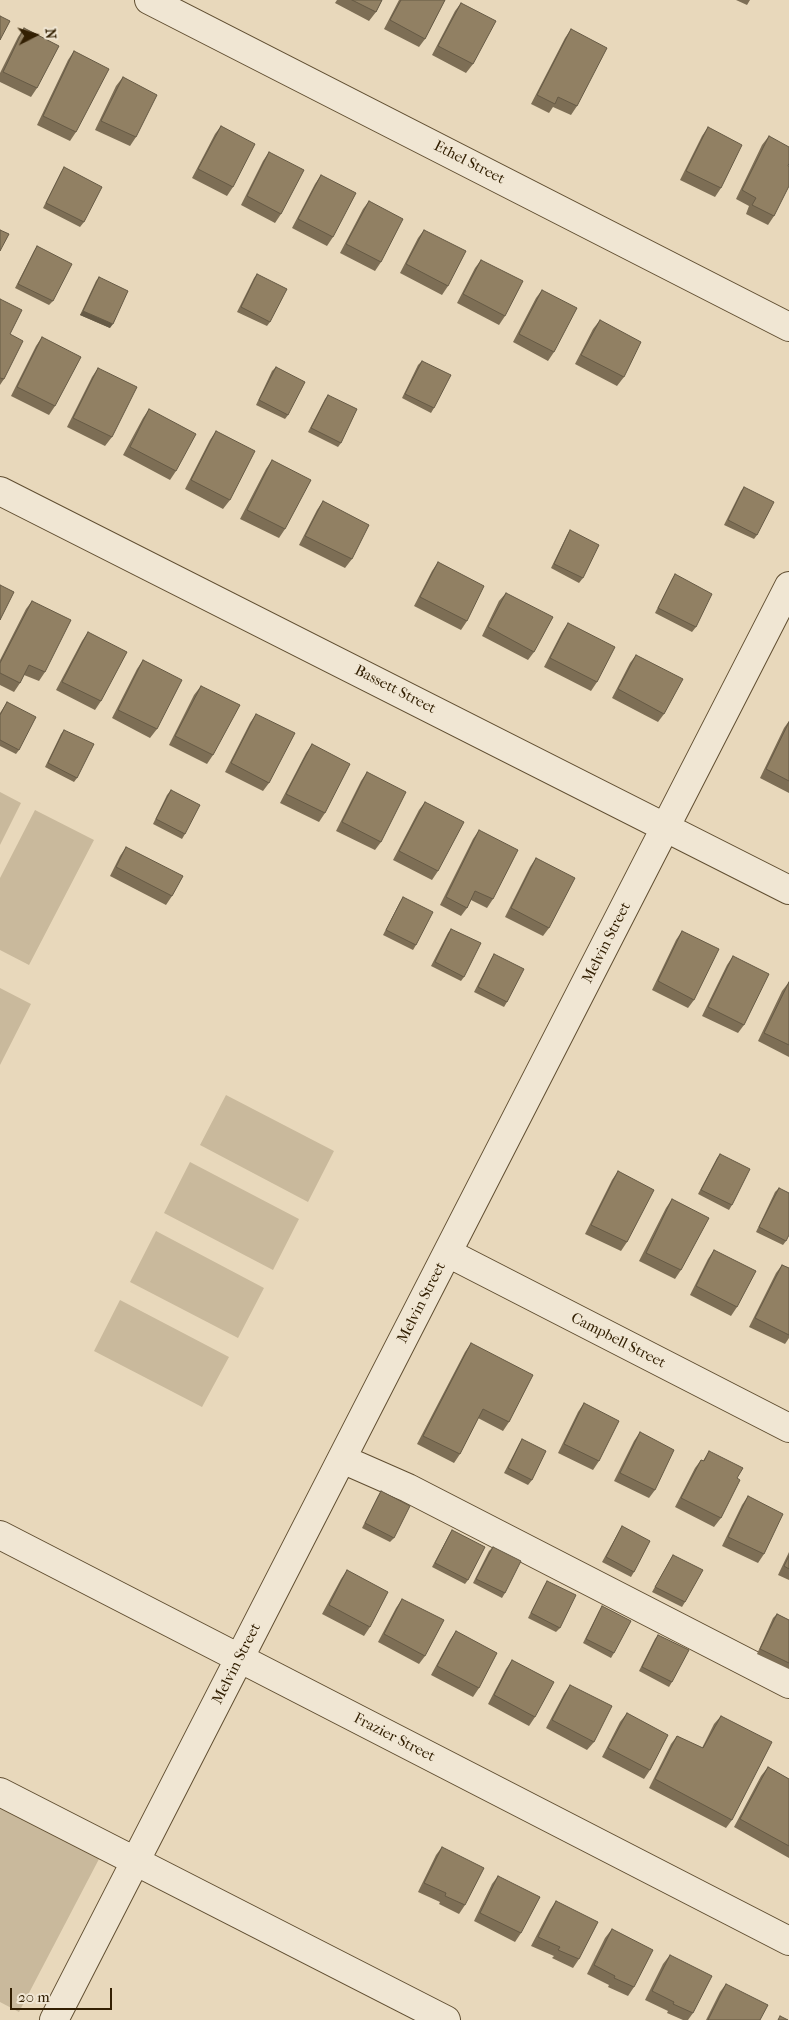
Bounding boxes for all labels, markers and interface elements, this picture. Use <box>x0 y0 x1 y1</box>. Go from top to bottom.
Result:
north arrow <box>10 10 60 60</box>
text: N <box>42 28 59 40</box>
street label: Ethel Street <box>431 137 507 189</box>
street label: Bassett Street <box>351 662 439 718</box>
street label: Melvin Street <box>579 900 635 986</box>
street label: Melvin Street <box>394 1260 450 1346</box>
street label: Campbell Street <box>568 1309 668 1373</box>
street label: Melvin Street <box>209 1621 265 1707</box>
street label: Frazier Street <box>350 1710 438 1766</box>
scale bar <box>12 1978 115 2010</box>
text: 20 m <box>18 1988 50 2006</box>

